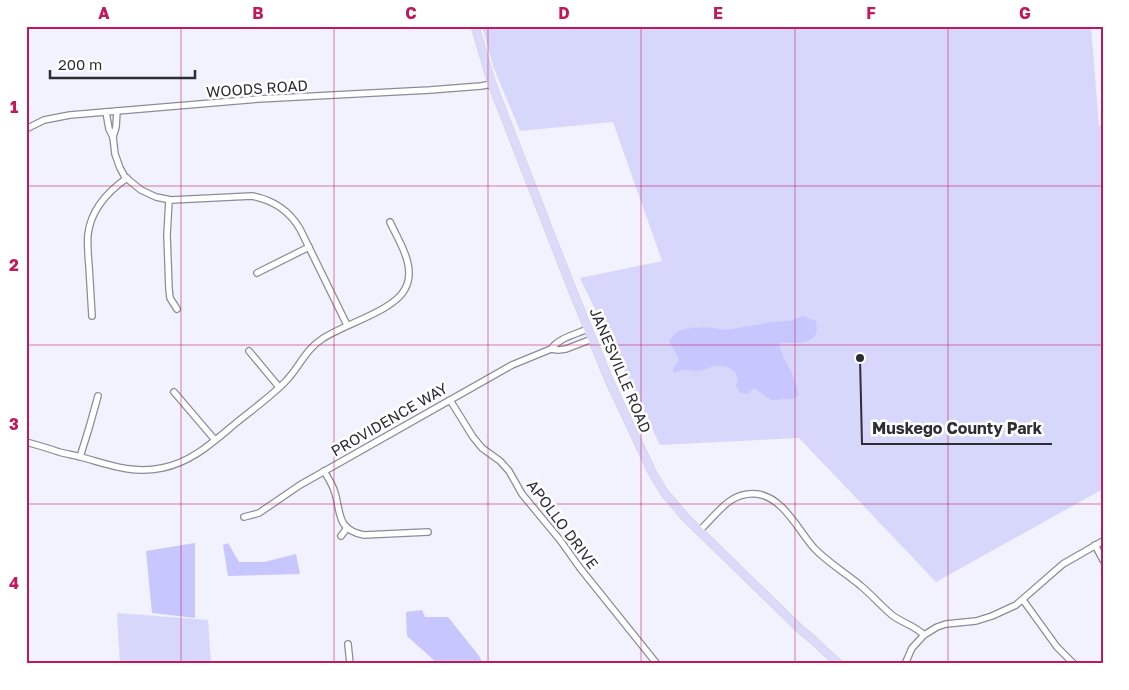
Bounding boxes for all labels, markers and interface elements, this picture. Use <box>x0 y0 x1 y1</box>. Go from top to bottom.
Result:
text: A <box>98 3 110 23</box>
text: B <box>252 3 264 23</box>
text: C <box>405 3 417 23</box>
text: D <box>558 3 570 23</box>
text: E <box>713 3 723 23</box>
text: F <box>866 3 876 23</box>
text: G <box>1019 3 1031 23</box>
scale bar <box>50 48 195 80</box>
text: 200 m <box>58 55 102 73</box>
street label: WOODS ROAD <box>206 75 308 101</box>
text: 1 <box>10 97 18 117</box>
text: 2 <box>9 255 19 275</box>
street label: JANESVILLE ROAD <box>587 305 655 435</box>
street label: PROVIDENCE WAY <box>328 378 451 460</box>
callout: Muskego County Park <box>862 413 1052 444</box>
text: 3 <box>9 414 19 434</box>
text: Muskego County Park <box>872 418 1043 438</box>
street label: APOLLO DRIVE <box>524 476 602 572</box>
text: 4 <box>9 573 19 593</box>

